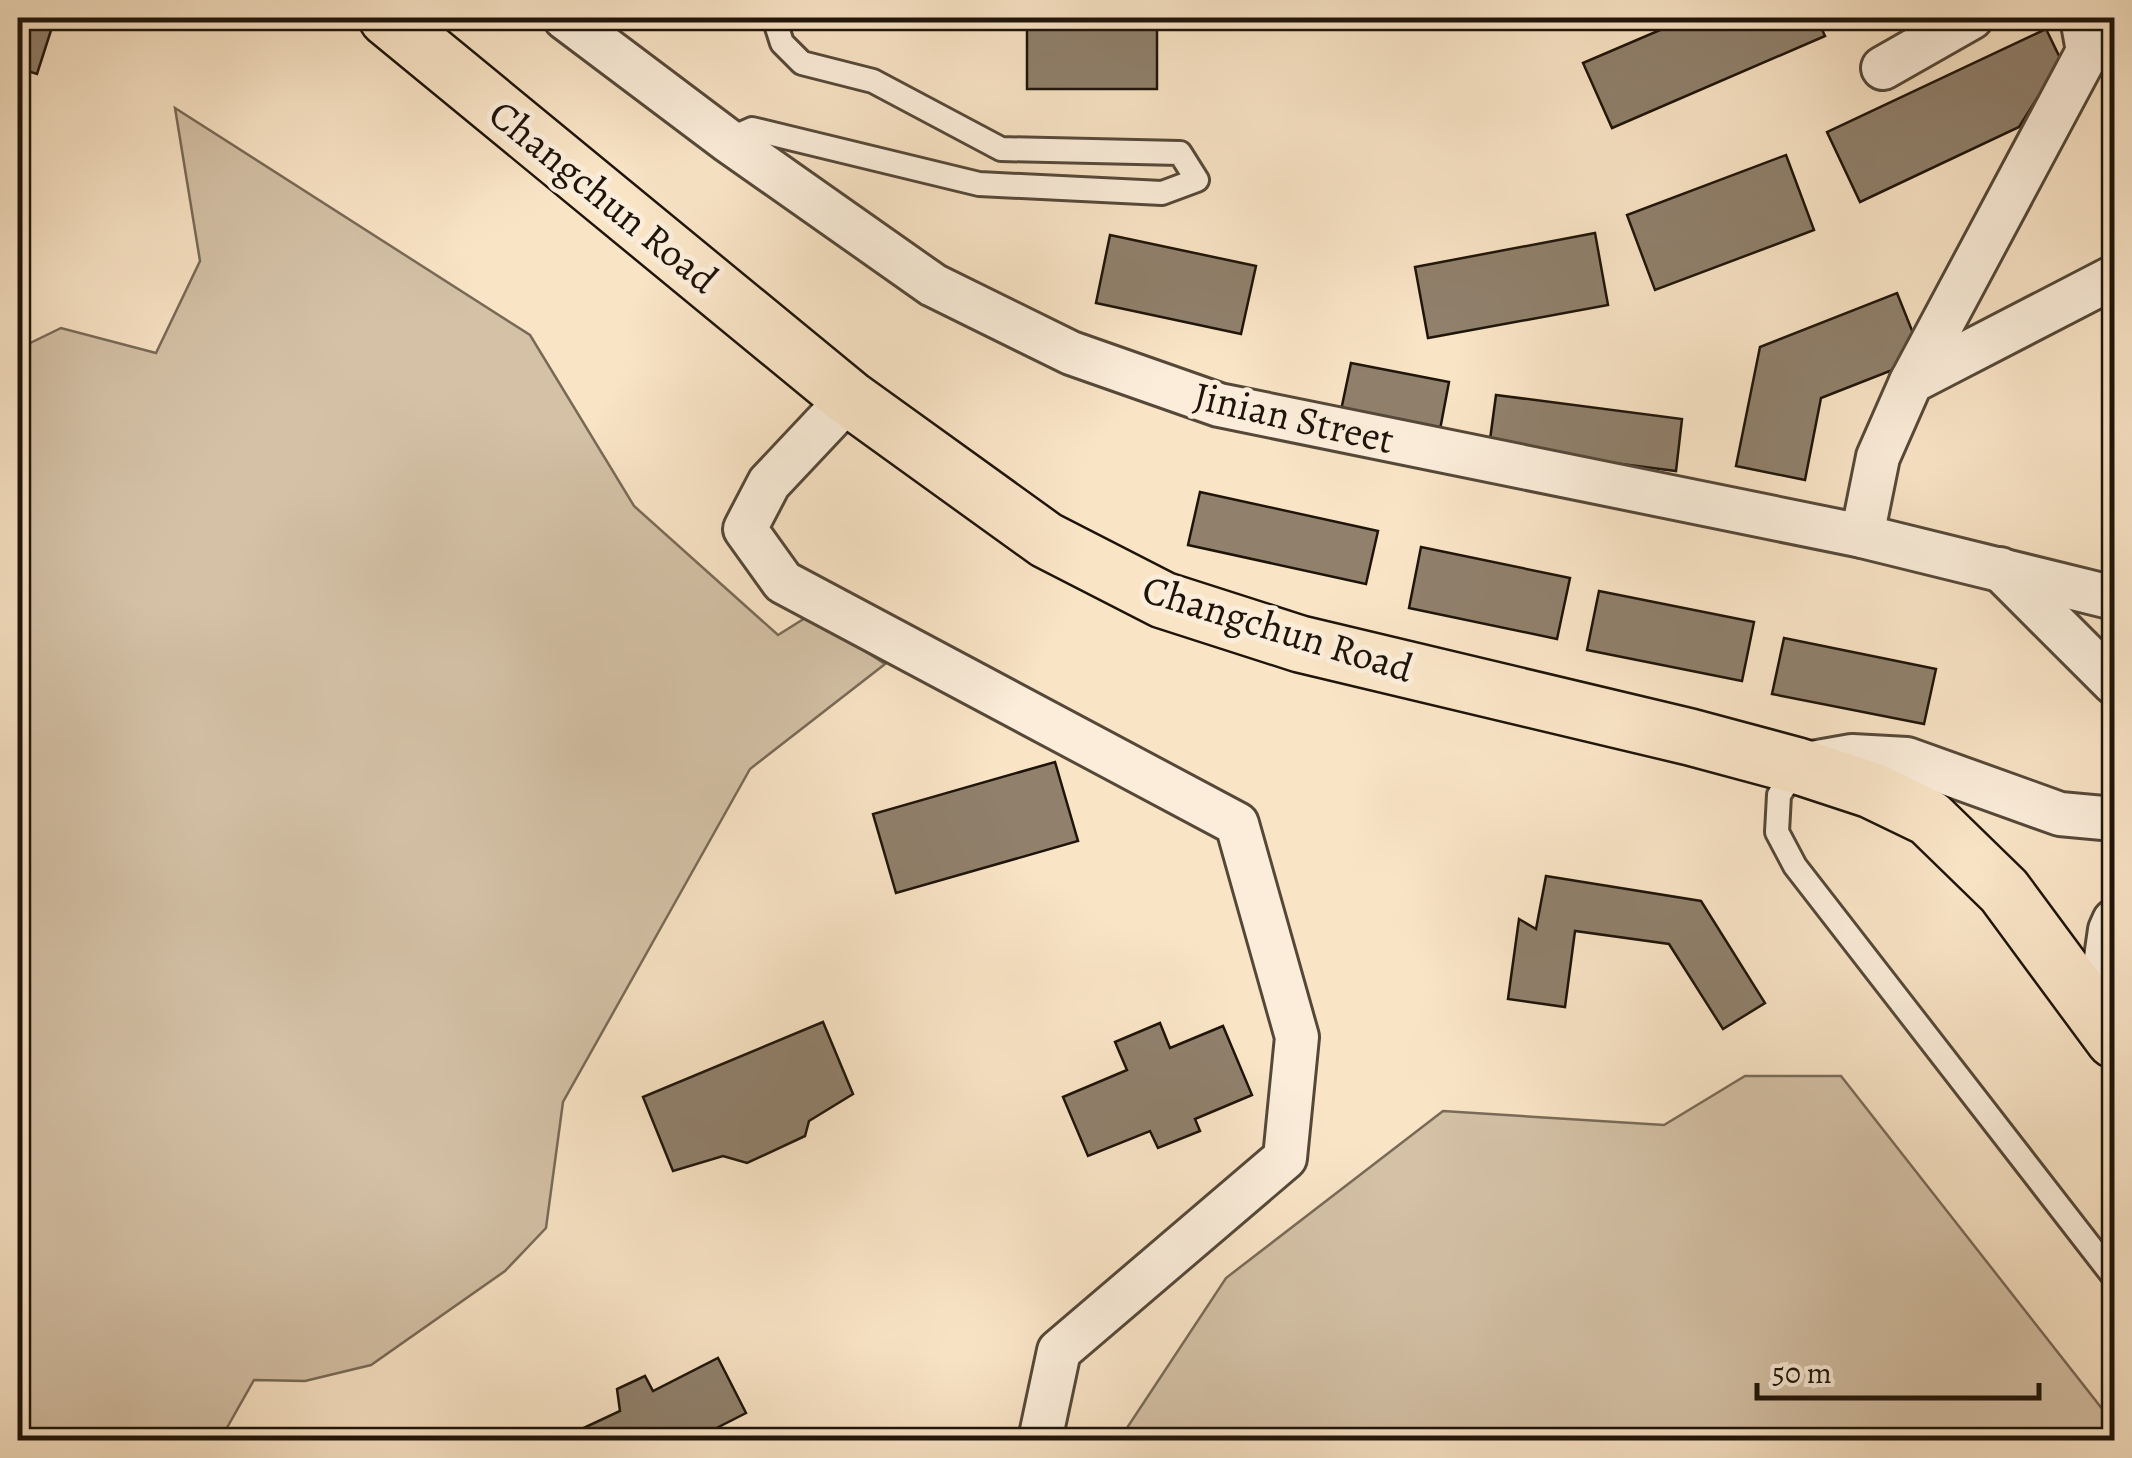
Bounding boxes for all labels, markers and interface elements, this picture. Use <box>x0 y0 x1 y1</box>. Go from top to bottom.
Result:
street label: Changchun Road <box>478 87 730 306</box>
street label: Jinian Street <box>1189 368 1399 467</box>
street label: Changchun Road <box>1136 561 1420 696</box>
scale bar <box>1757 1338 2040 1400</box>
text: 50 m <box>1772 1353 1832 1393</box>

